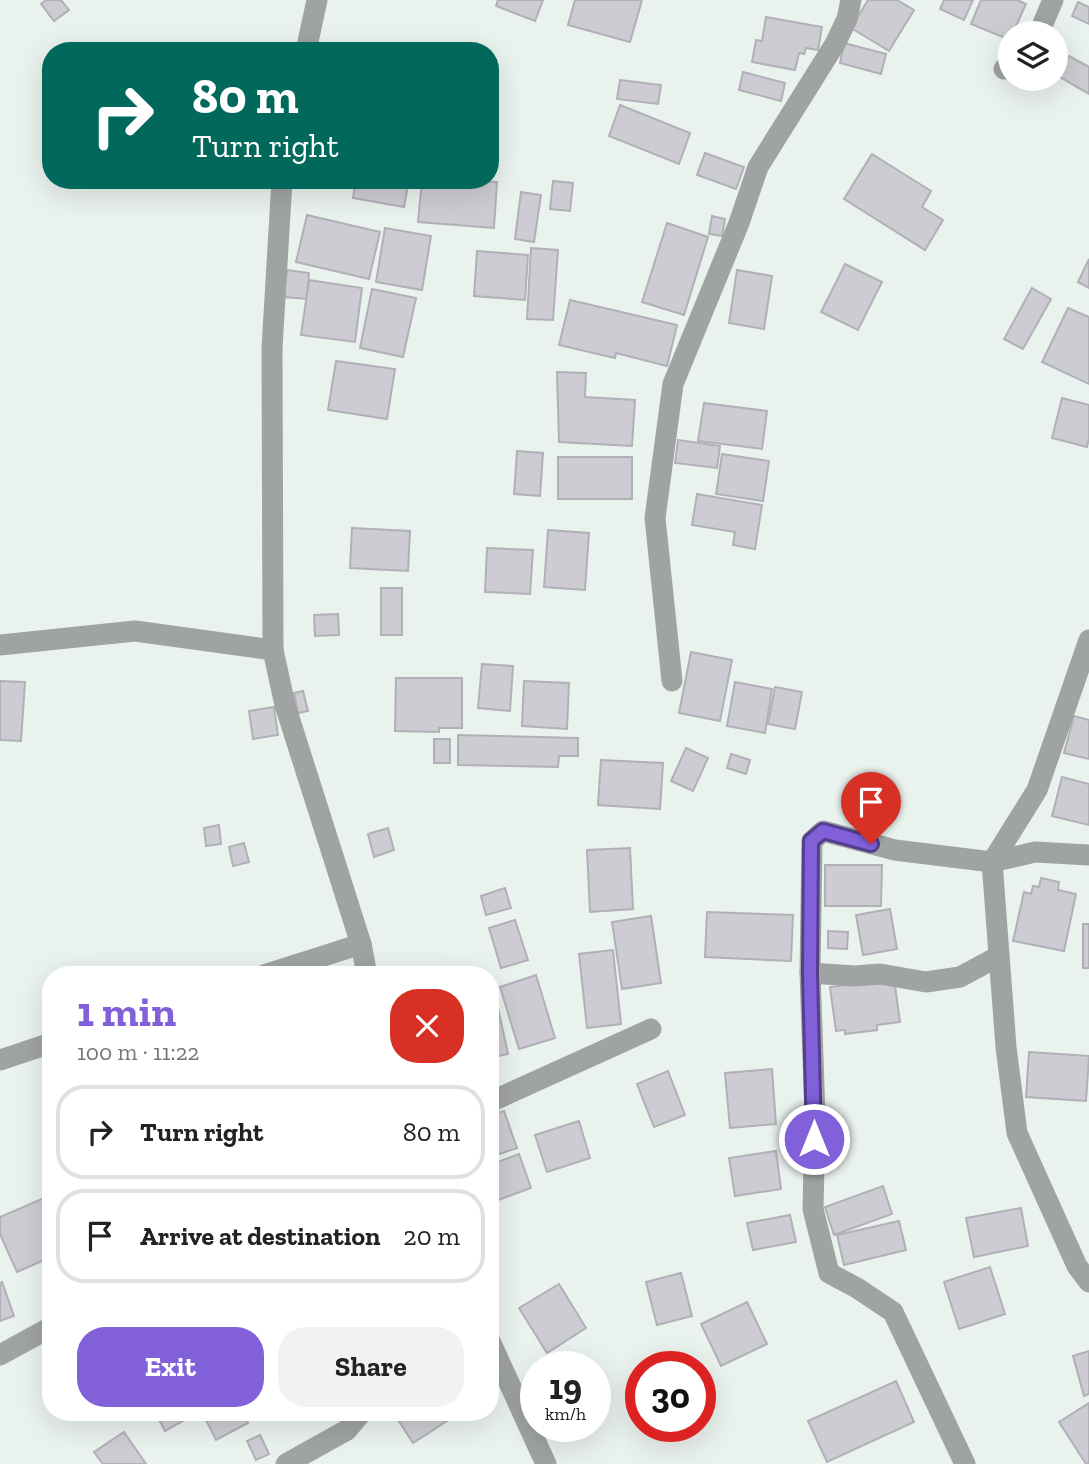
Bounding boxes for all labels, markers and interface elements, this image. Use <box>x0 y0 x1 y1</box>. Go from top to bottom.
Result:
map controls <box>998 21 1068 91</box>
button: layers <box>998 21 1068 91</box>
text: 80 m <box>192 67 299 126</box>
icon: right <box>77 70 168 161</box>
text: Turn right <box>192 127 339 165</box>
pin <box>841 772 901 844</box>
icon: arrive <box>852 783 890 821</box>
text: 1 min <box>77 986 176 1037</box>
button: close <box>390 989 464 1063</box>
text: 100 m · 11:22 <box>77 1038 199 1066</box>
position arrow <box>777 1102 851 1176</box>
icon: right <box>81 1113 119 1151</box>
text: Turn right <box>140 1116 263 1148</box>
text: 80 m <box>403 1116 460 1148</box>
icon: arrive <box>81 1217 119 1255</box>
text: Arrive at destination <box>140 1220 380 1252</box>
text: 20 m <box>403 1220 460 1252</box>
button: Exit <box>77 1327 264 1407</box>
button: Share <box>278 1327 464 1407</box>
speed limit sign: 30 <box>625 1351 716 1442</box>
text: 19 <box>549 1366 582 1408</box>
text: km/h <box>545 1403 586 1425</box>

